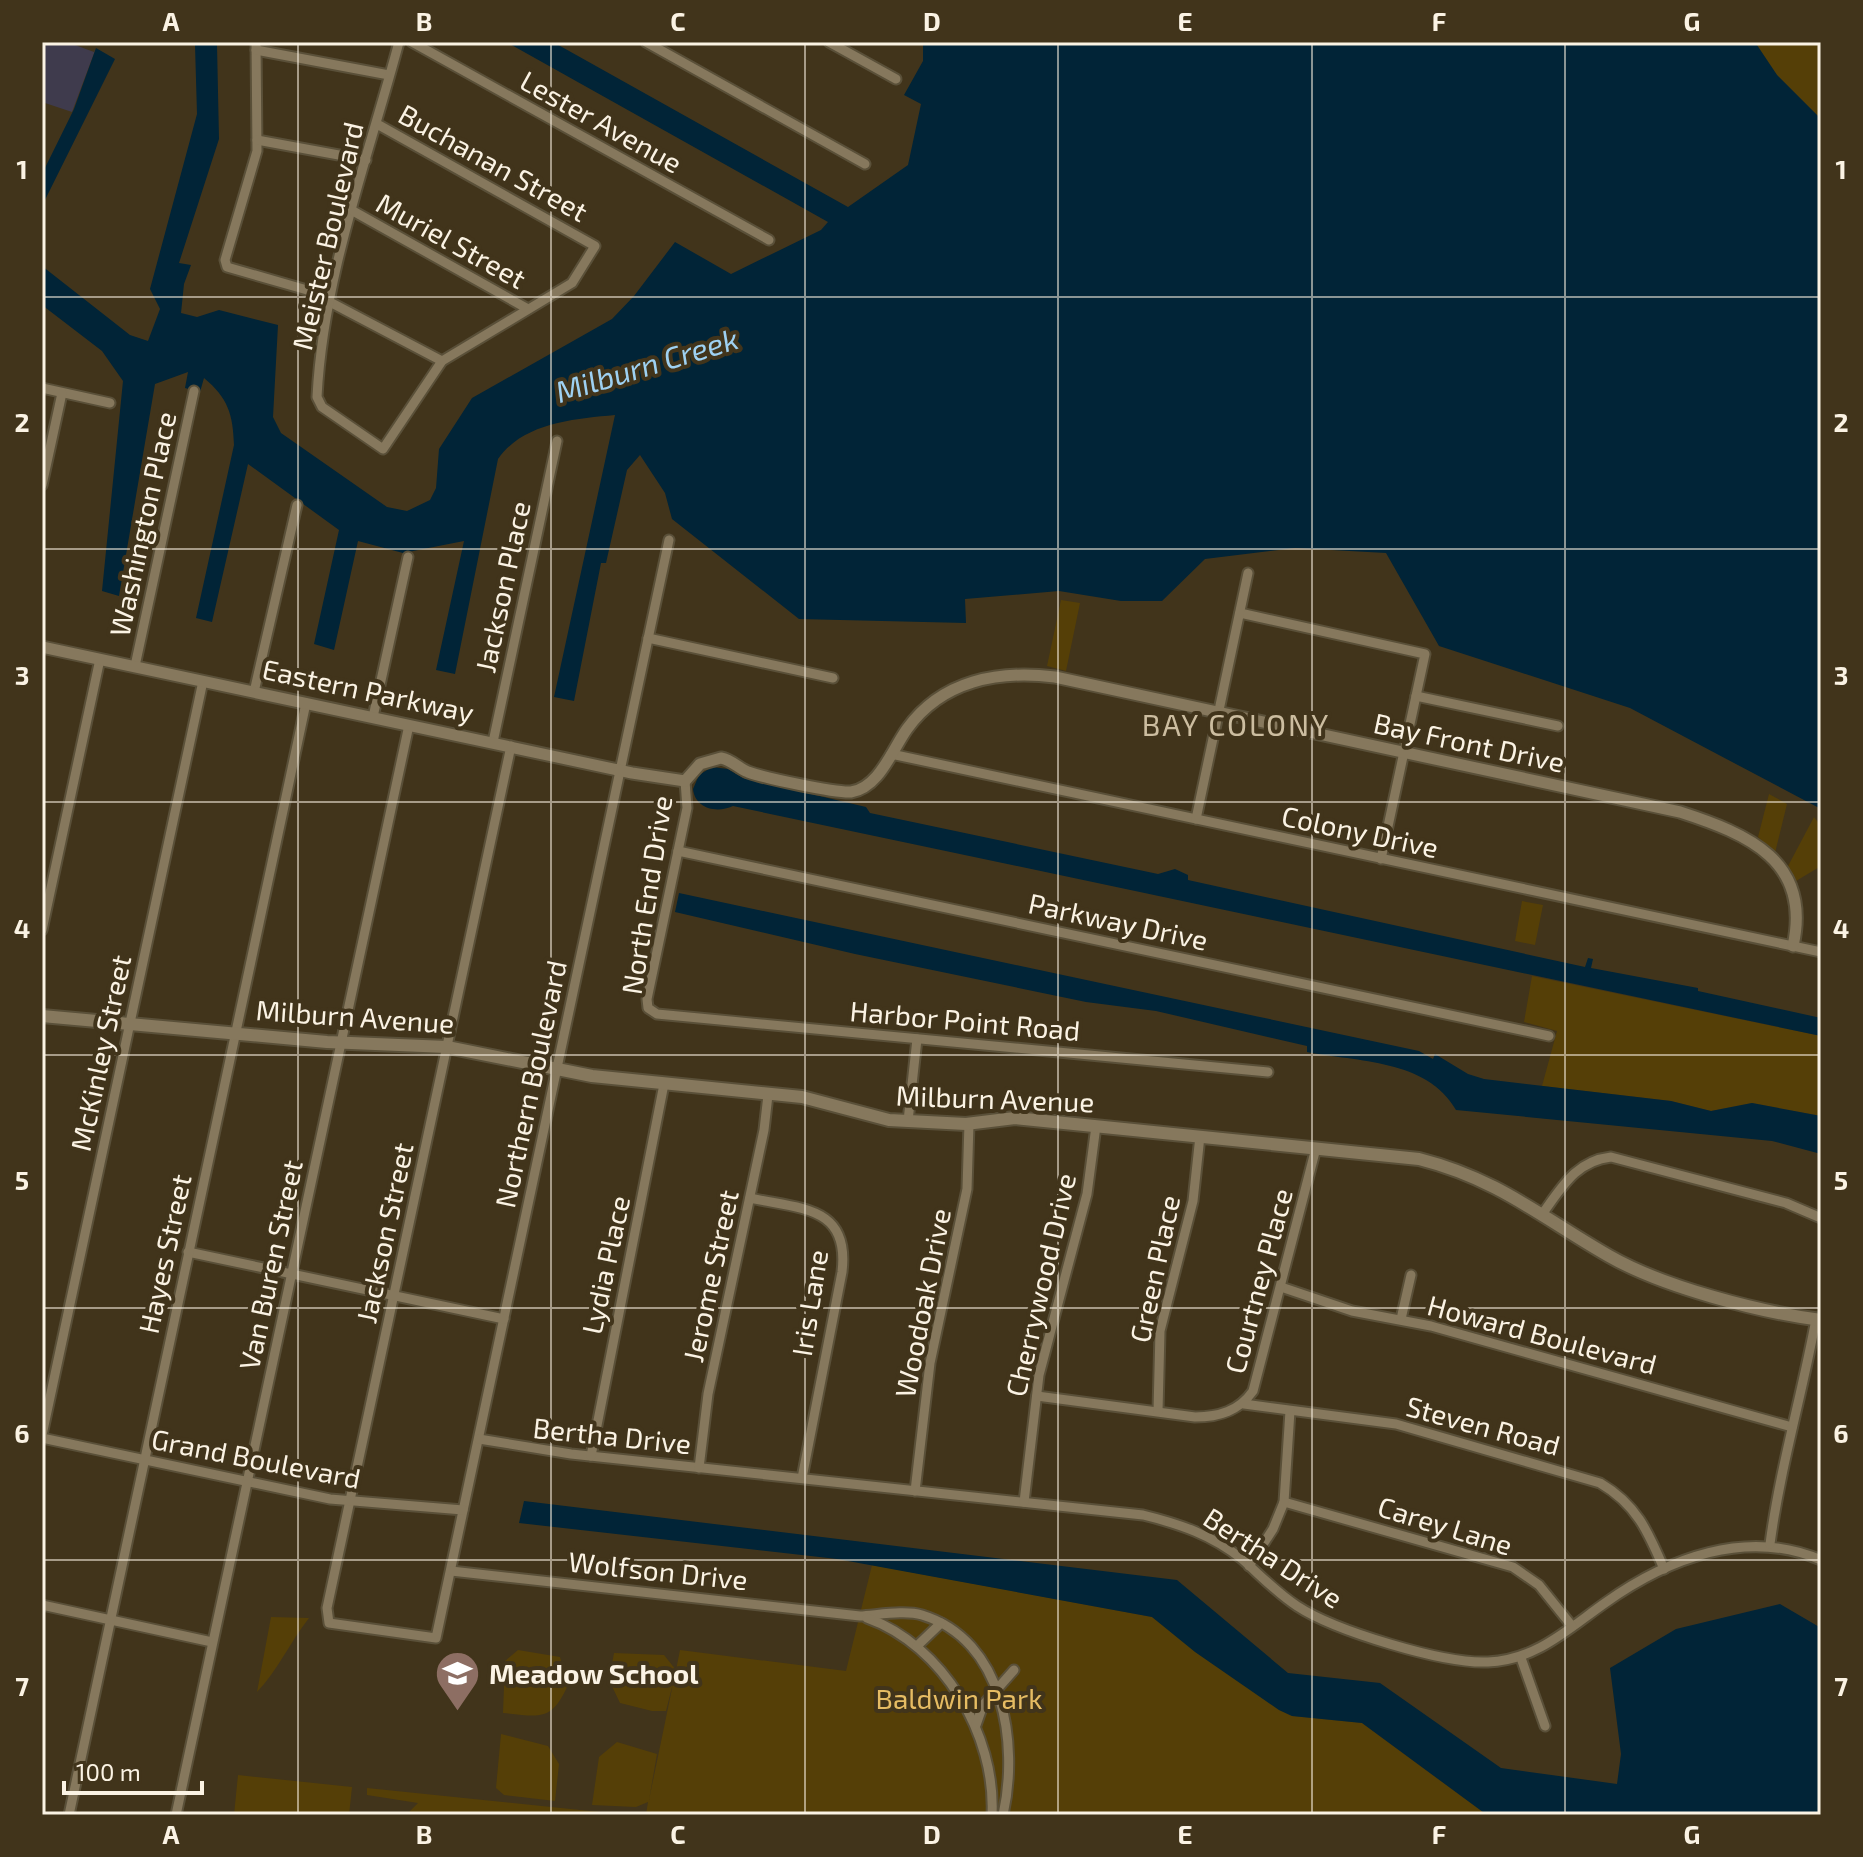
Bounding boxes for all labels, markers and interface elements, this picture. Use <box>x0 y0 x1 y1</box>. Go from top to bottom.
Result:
text: A <box>163 5 180 36</box>
text: B <box>416 5 432 36</box>
text: C <box>670 5 686 36</box>
text: D <box>923 5 941 36</box>
text: E <box>1177 5 1193 36</box>
text: F <box>1432 5 1446 36</box>
text: G <box>1684 5 1700 36</box>
street label: Lester Avenue <box>515 63 688 179</box>
street label: Buchanan Street <box>393 96 594 228</box>
street label: Meister Boulevard <box>284 118 370 353</box>
text: 1 <box>16 153 28 184</box>
text: 1 <box>1835 153 1847 184</box>
street label: Muriel Street <box>371 185 532 295</box>
water label: Milburn Creek <box>551 319 742 409</box>
text: 2 <box>14 406 30 437</box>
text: 2 <box>1833 406 1849 437</box>
street label: Washington Place <box>102 408 182 639</box>
street label: Jackson Place <box>467 498 537 676</box>
street label: Eastern Parkway <box>259 651 477 729</box>
text: 3 <box>15 659 29 690</box>
text: 3 <box>1834 659 1848 690</box>
street label: Bay Front Drive <box>1371 705 1568 779</box>
district label: BAY COLONY <box>1142 706 1330 742</box>
street label: North End Drive <box>614 793 679 997</box>
street label: Colony Drive <box>1279 798 1442 864</box>
street label: Parkway Drive <box>1025 885 1211 957</box>
text: 4 <box>14 912 30 943</box>
text: 4 <box>1833 912 1849 943</box>
street label: McKinley Street <box>63 952 137 1154</box>
street label: Northern Boulevard <box>487 957 573 1211</box>
street label: Milburn Avenue <box>255 992 455 1040</box>
street label: Harbor Point Road <box>849 993 1082 1047</box>
street label: Milburn Avenue <box>895 1078 1095 1118</box>
street label: Jackson Street <box>348 1140 420 1326</box>
street label: Van Buren Street <box>231 1157 309 1373</box>
text: 5 <box>15 1164 29 1195</box>
text: 5 <box>1834 1164 1848 1195</box>
street label: Cherrywood Drive <box>998 1170 1082 1400</box>
street label: Hayes Street <box>131 1171 197 1337</box>
street label: Courtney Place <box>1217 1185 1299 1377</box>
street label: Jerome Street <box>675 1187 745 1365</box>
street label: Green Place <box>1122 1192 1186 1346</box>
street label: Lydia Place <box>574 1193 636 1337</box>
street label: Woodoak Drive <box>887 1205 957 1400</box>
street label: Iris Lane <box>784 1247 834 1358</box>
street label: Howard Boulevard <box>1424 1287 1660 1381</box>
street label: Steven Road <box>1403 1388 1564 1462</box>
street label: Bertha Drive <box>531 1410 693 1460</box>
text: 6 <box>14 1417 30 1448</box>
text: 6 <box>1833 1417 1849 1448</box>
street label: Grand Boulevard <box>149 1421 364 1495</box>
street label: Carey Lane <box>1374 1489 1517 1562</box>
street label: Bertha Drive <box>1198 1500 1349 1615</box>
street label: Wolfson Drive <box>567 1544 749 1596</box>
school or university icon: Meadow School <box>434 1650 482 1713</box>
place label: Meadow School <box>489 1656 699 1690</box>
text: 7 <box>15 1670 29 1701</box>
text: 7 <box>1834 1670 1848 1701</box>
park label: Baldwin Park <box>876 1681 1042 1715</box>
scale bar <box>64 1745 202 1795</box>
text: 100 m <box>76 1757 141 1786</box>
text: A <box>163 1818 180 1849</box>
text: B <box>416 1818 432 1849</box>
text: C <box>670 1818 686 1849</box>
text: D <box>923 1818 941 1849</box>
text: E <box>1177 1818 1193 1849</box>
text: F <box>1432 1818 1446 1849</box>
text: G <box>1684 1818 1700 1849</box>

